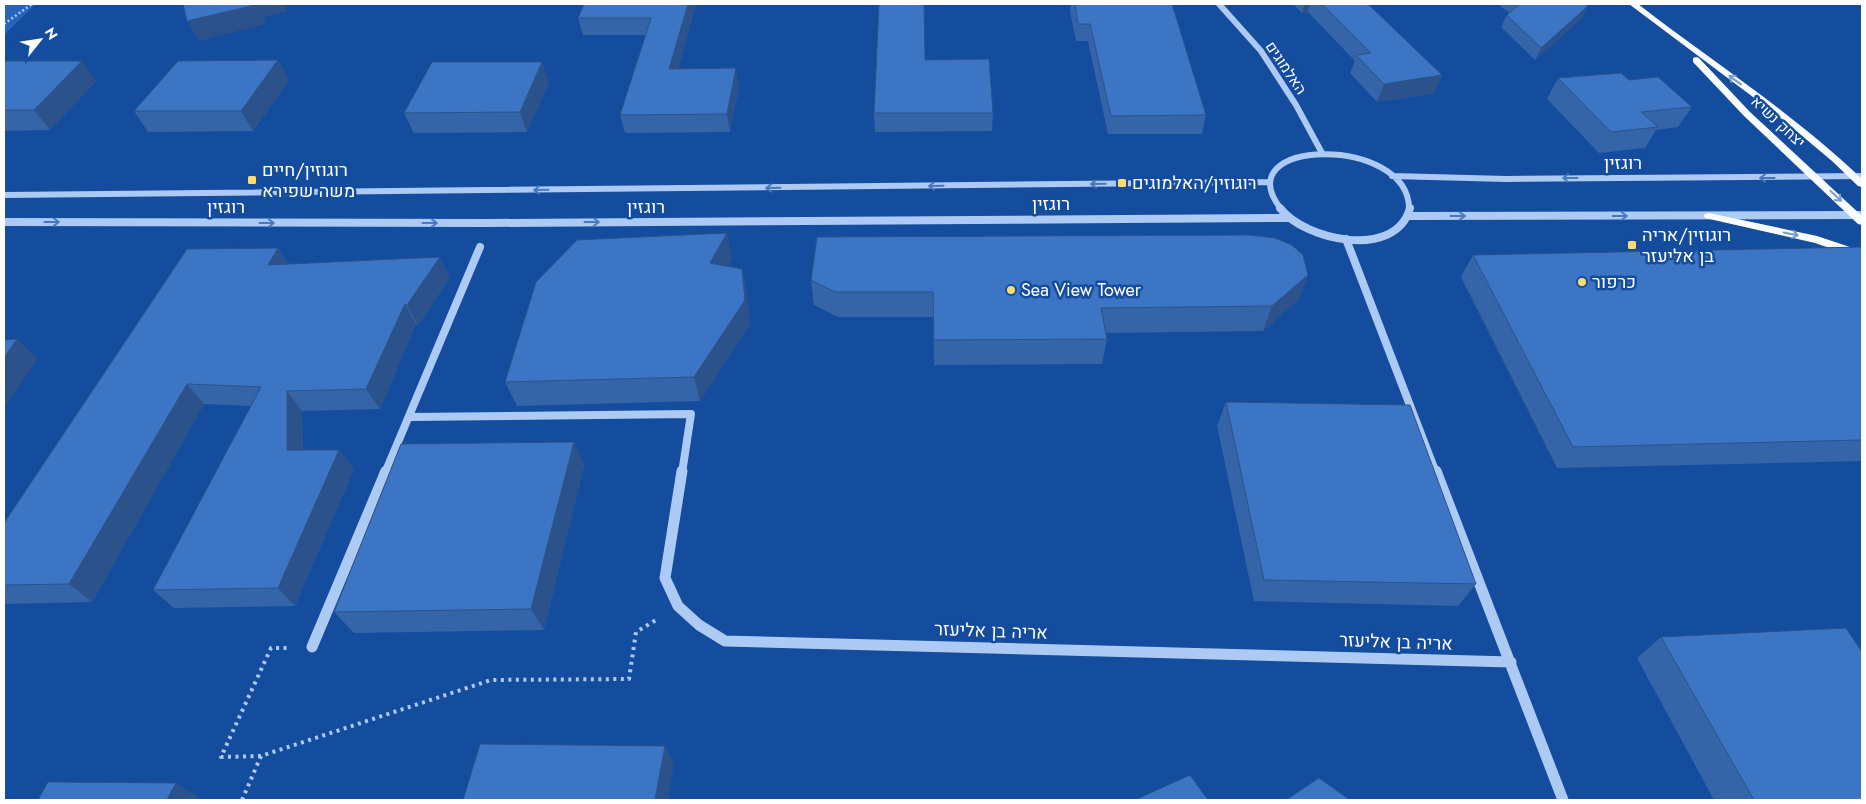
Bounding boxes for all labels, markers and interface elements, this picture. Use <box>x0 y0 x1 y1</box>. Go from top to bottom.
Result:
north arrow <box>15 15 65 65</box>
text: N <box>40 24 63 43</box>
street label: האלמוגים <box>1260 37 1312 99</box>
one-way arrow <box>1729 75 1742 86</box>
street label: יצחק נשיא <box>1746 91 1810 153</box>
street label: רוגזין <box>1604 150 1642 176</box>
place label: רוגוזין/חיים משה שפירא <box>262 157 355 204</box>
place label: רוגוזין/האלמוגים <box>1132 170 1257 196</box>
one-way arrow <box>1562 173 1578 183</box>
one-way arrow <box>1759 173 1776 183</box>
marker: רוגוזין/חיים משה שפירא <box>246 174 258 186</box>
marker: רוגוזין/האלמוגים <box>1116 177 1128 189</box>
one-way arrow <box>1090 179 1106 189</box>
one-way arrow <box>928 181 944 191</box>
one-way arrow <box>765 183 781 192</box>
one-way arrow <box>533 185 549 195</box>
one-way arrow <box>1829 190 1842 202</box>
street label: רוגזין <box>1032 191 1070 217</box>
street label: רוגזין <box>207 194 245 220</box>
street label: רוגזין <box>627 194 665 220</box>
one-way arrow <box>1449 211 1465 221</box>
one-way arrow <box>1612 211 1628 221</box>
one-way arrow <box>44 217 60 227</box>
one-way arrow <box>584 217 600 227</box>
one-way arrow <box>259 218 275 228</box>
one-way arrow <box>422 218 438 228</box>
place label: רוגוזין/אריה בן אליעזר <box>1642 222 1731 269</box>
one-way arrow <box>1783 230 1799 239</box>
marker: רוגוזין/אריה בן אליעזר <box>1626 239 1638 251</box>
place label: כרפור <box>1592 269 1636 295</box>
marker: כרפור <box>1576 276 1588 288</box>
place label: Sea View Tower <box>1021 277 1142 303</box>
marker: Sea View Tower <box>1005 284 1017 296</box>
street label: אריה בן אליעזר <box>934 616 1048 646</box>
street label: אריה בן אליעזר <box>1339 627 1453 657</box>

